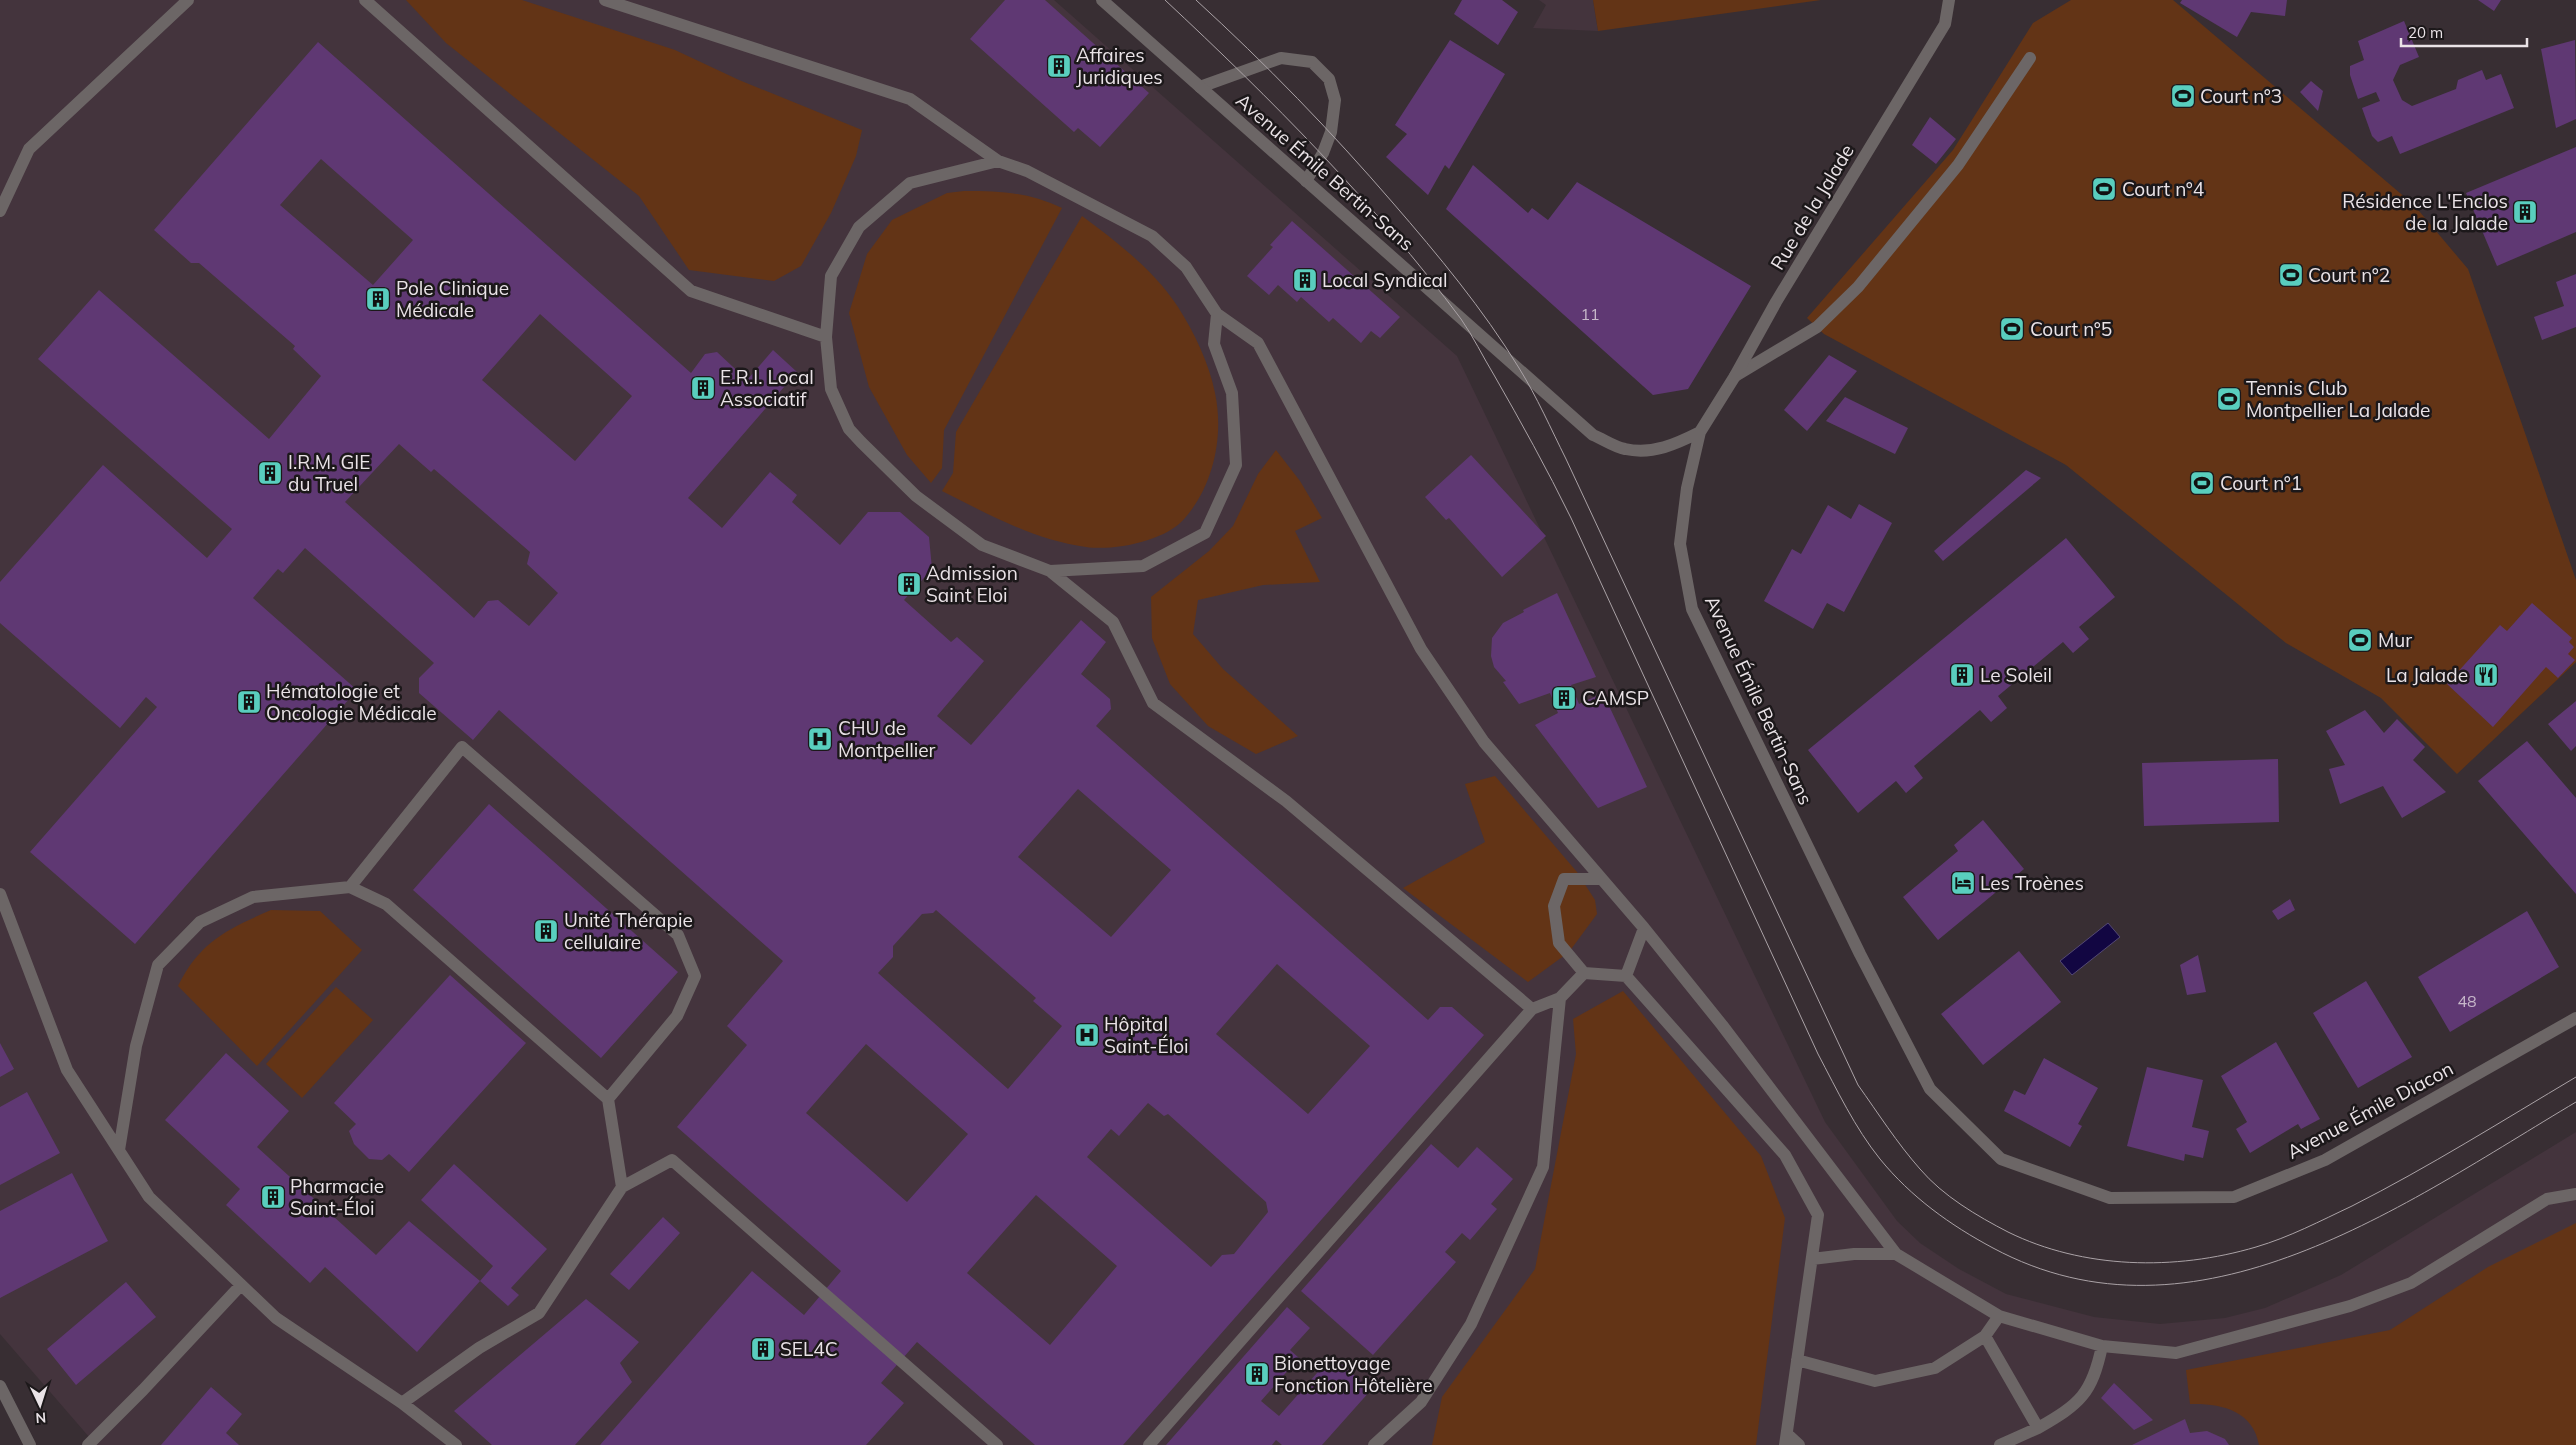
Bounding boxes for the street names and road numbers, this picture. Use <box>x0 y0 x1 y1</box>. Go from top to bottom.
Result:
street label: Avenue Émile Bertin-Sans <box>1231 88 1419 256</box>
street label: Rue de la Jalade <box>1765 140 1859 274</box>
street label: Avenue Émile Bertin-Sans <box>1700 592 1818 808</box>
street label: Avenue Émile Diacon <box>2283 1056 2457 1164</box>

